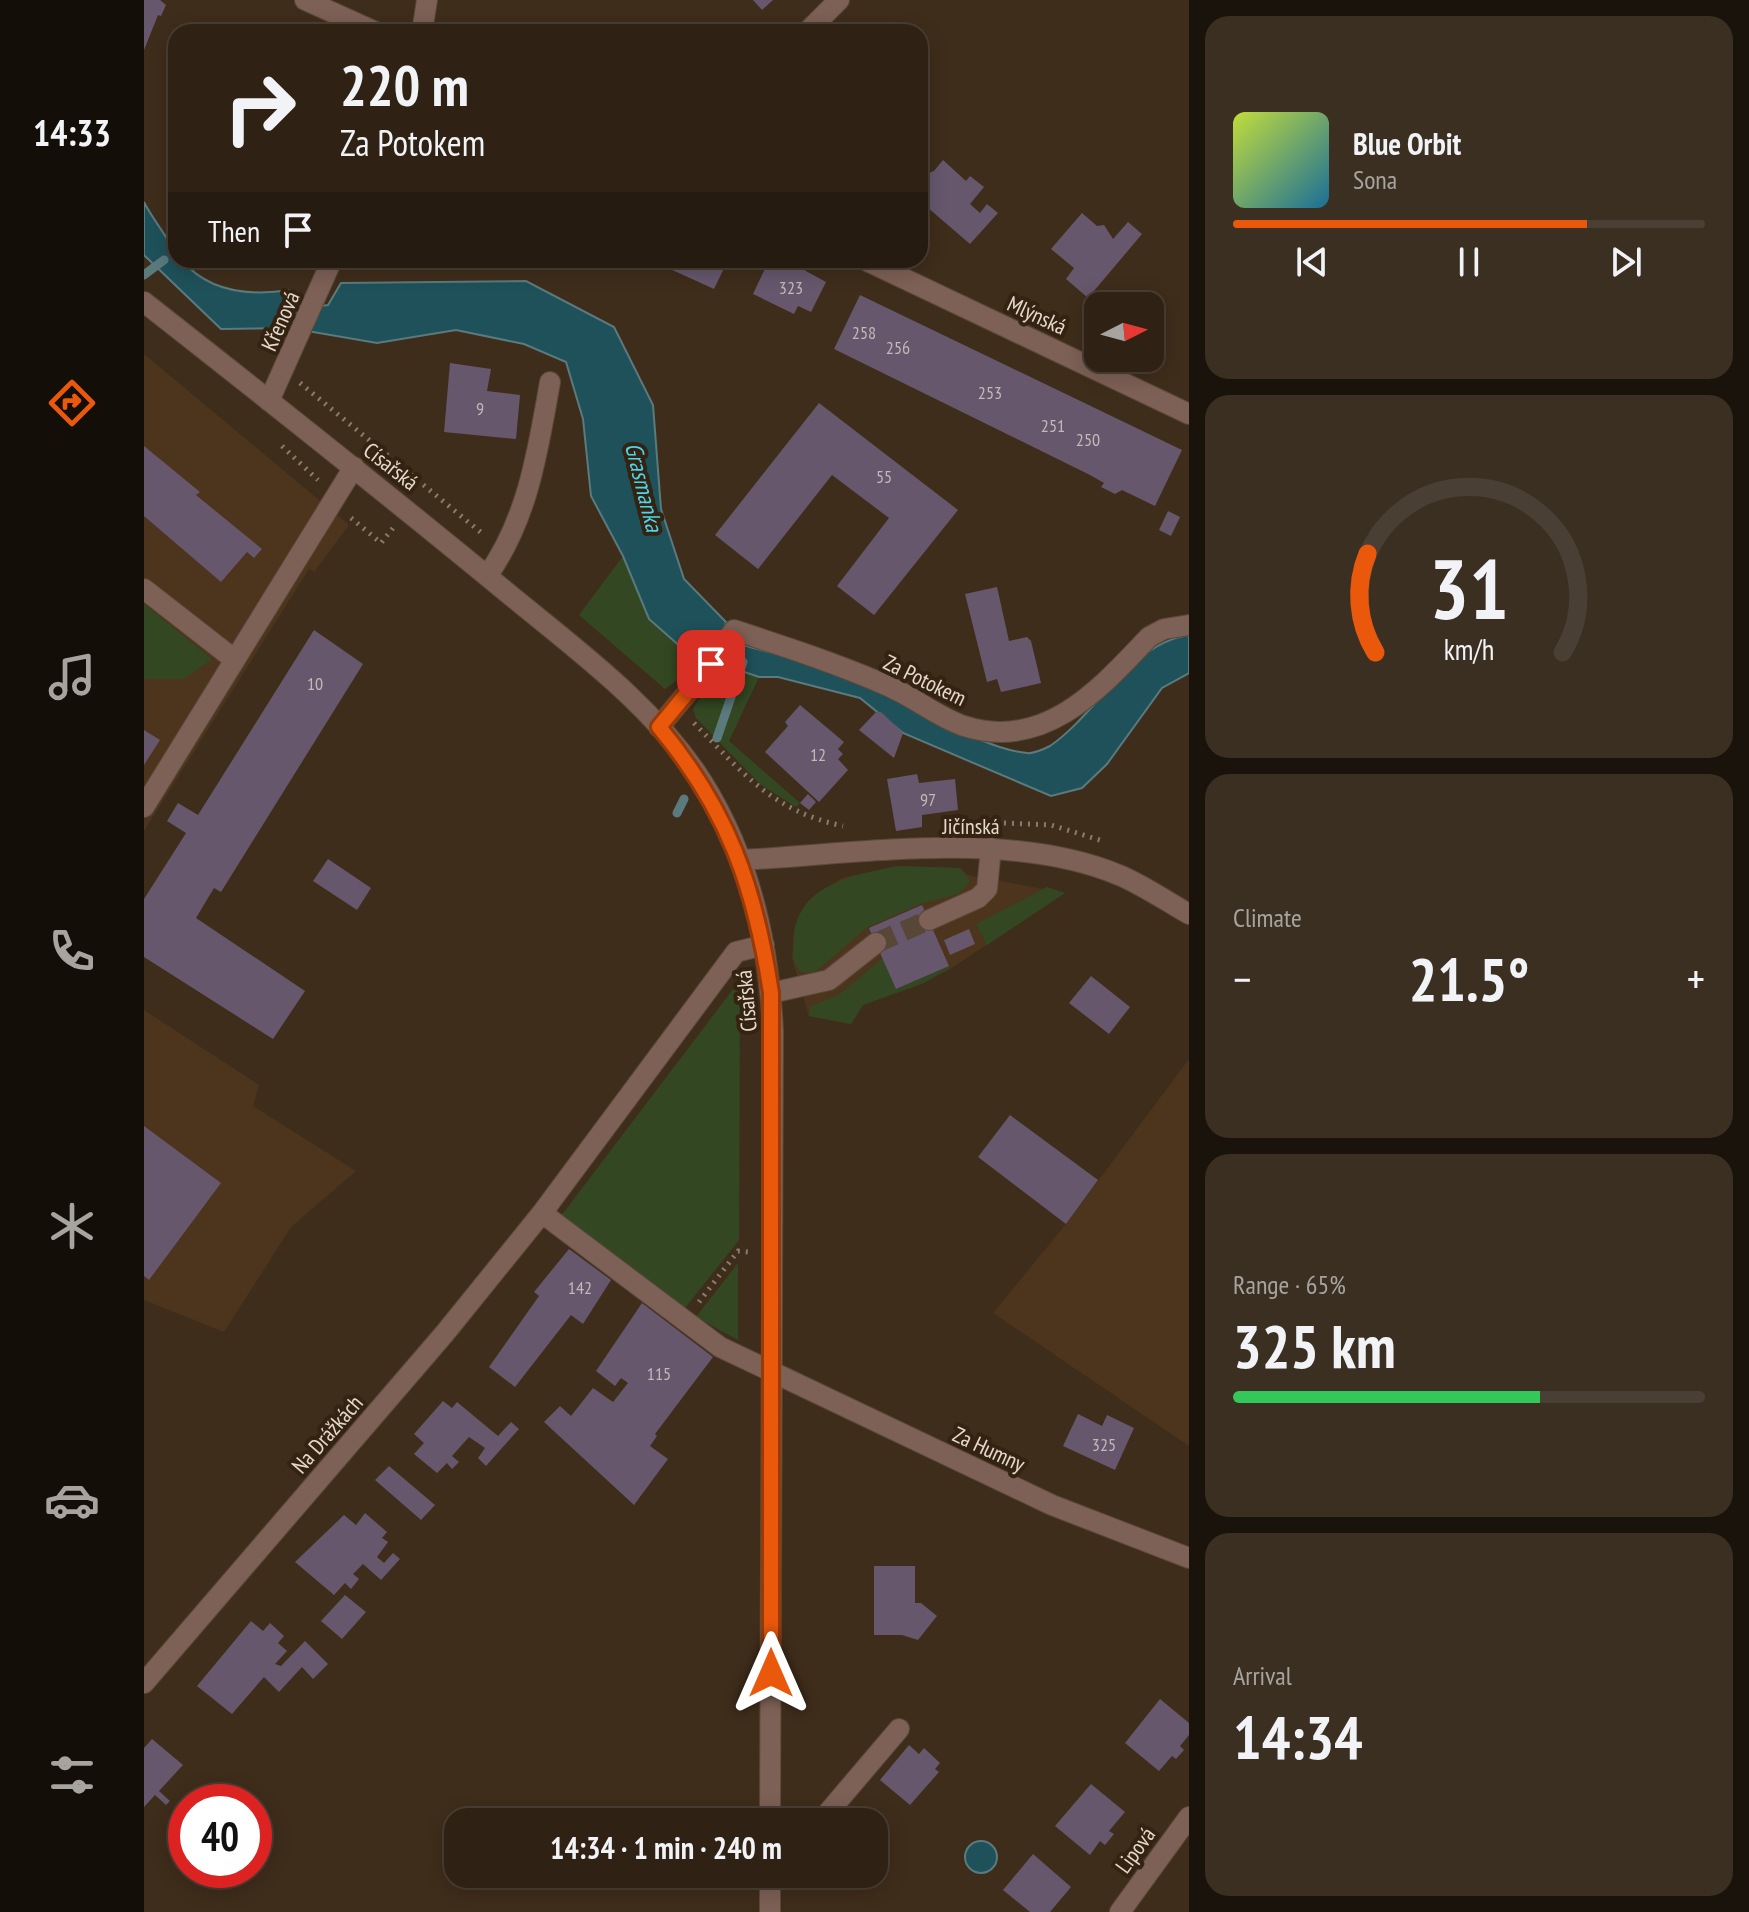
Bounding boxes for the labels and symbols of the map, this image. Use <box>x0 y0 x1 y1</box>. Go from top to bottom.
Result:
house number: 323 <box>779 276 803 299</box>
street label: Křenová <box>255 287 305 355</box>
street label: Mlýnská <box>1003 289 1071 341</box>
north arrow <box>1084 292 1164 372</box>
house number: 258 <box>852 321 876 344</box>
house number: 256 <box>886 336 910 359</box>
house number: 253 <box>978 381 1002 404</box>
house number: 9 <box>476 397 484 420</box>
house number: 251 <box>1041 414 1065 437</box>
house number: 250 <box>1076 428 1100 451</box>
street label: Císařská <box>358 436 424 496</box>
water label: Grasmanka <box>618 439 670 536</box>
house number: 55 <box>876 465 892 488</box>
pin <box>677 630 745 698</box>
street label: Za Potokem <box>879 648 971 712</box>
house number: 10 <box>307 672 323 695</box>
house number: 12 <box>810 743 826 766</box>
house number: 97 <box>920 788 936 811</box>
street label: Jičínská <box>941 812 1000 840</box>
street label: Císařská <box>729 969 763 1033</box>
house number: 142 <box>568 1276 592 1299</box>
house number: 115 <box>647 1362 671 1385</box>
street label: Na Drážkách <box>285 1389 369 1479</box>
street label: Za Humny <box>948 1420 1030 1478</box>
house number: 325 <box>1092 1433 1116 1456</box>
position arrow <box>729 1631 813 1715</box>
speed limit sign: 40 <box>168 1784 272 1888</box>
street label: Lipová <box>1109 1822 1161 1878</box>

